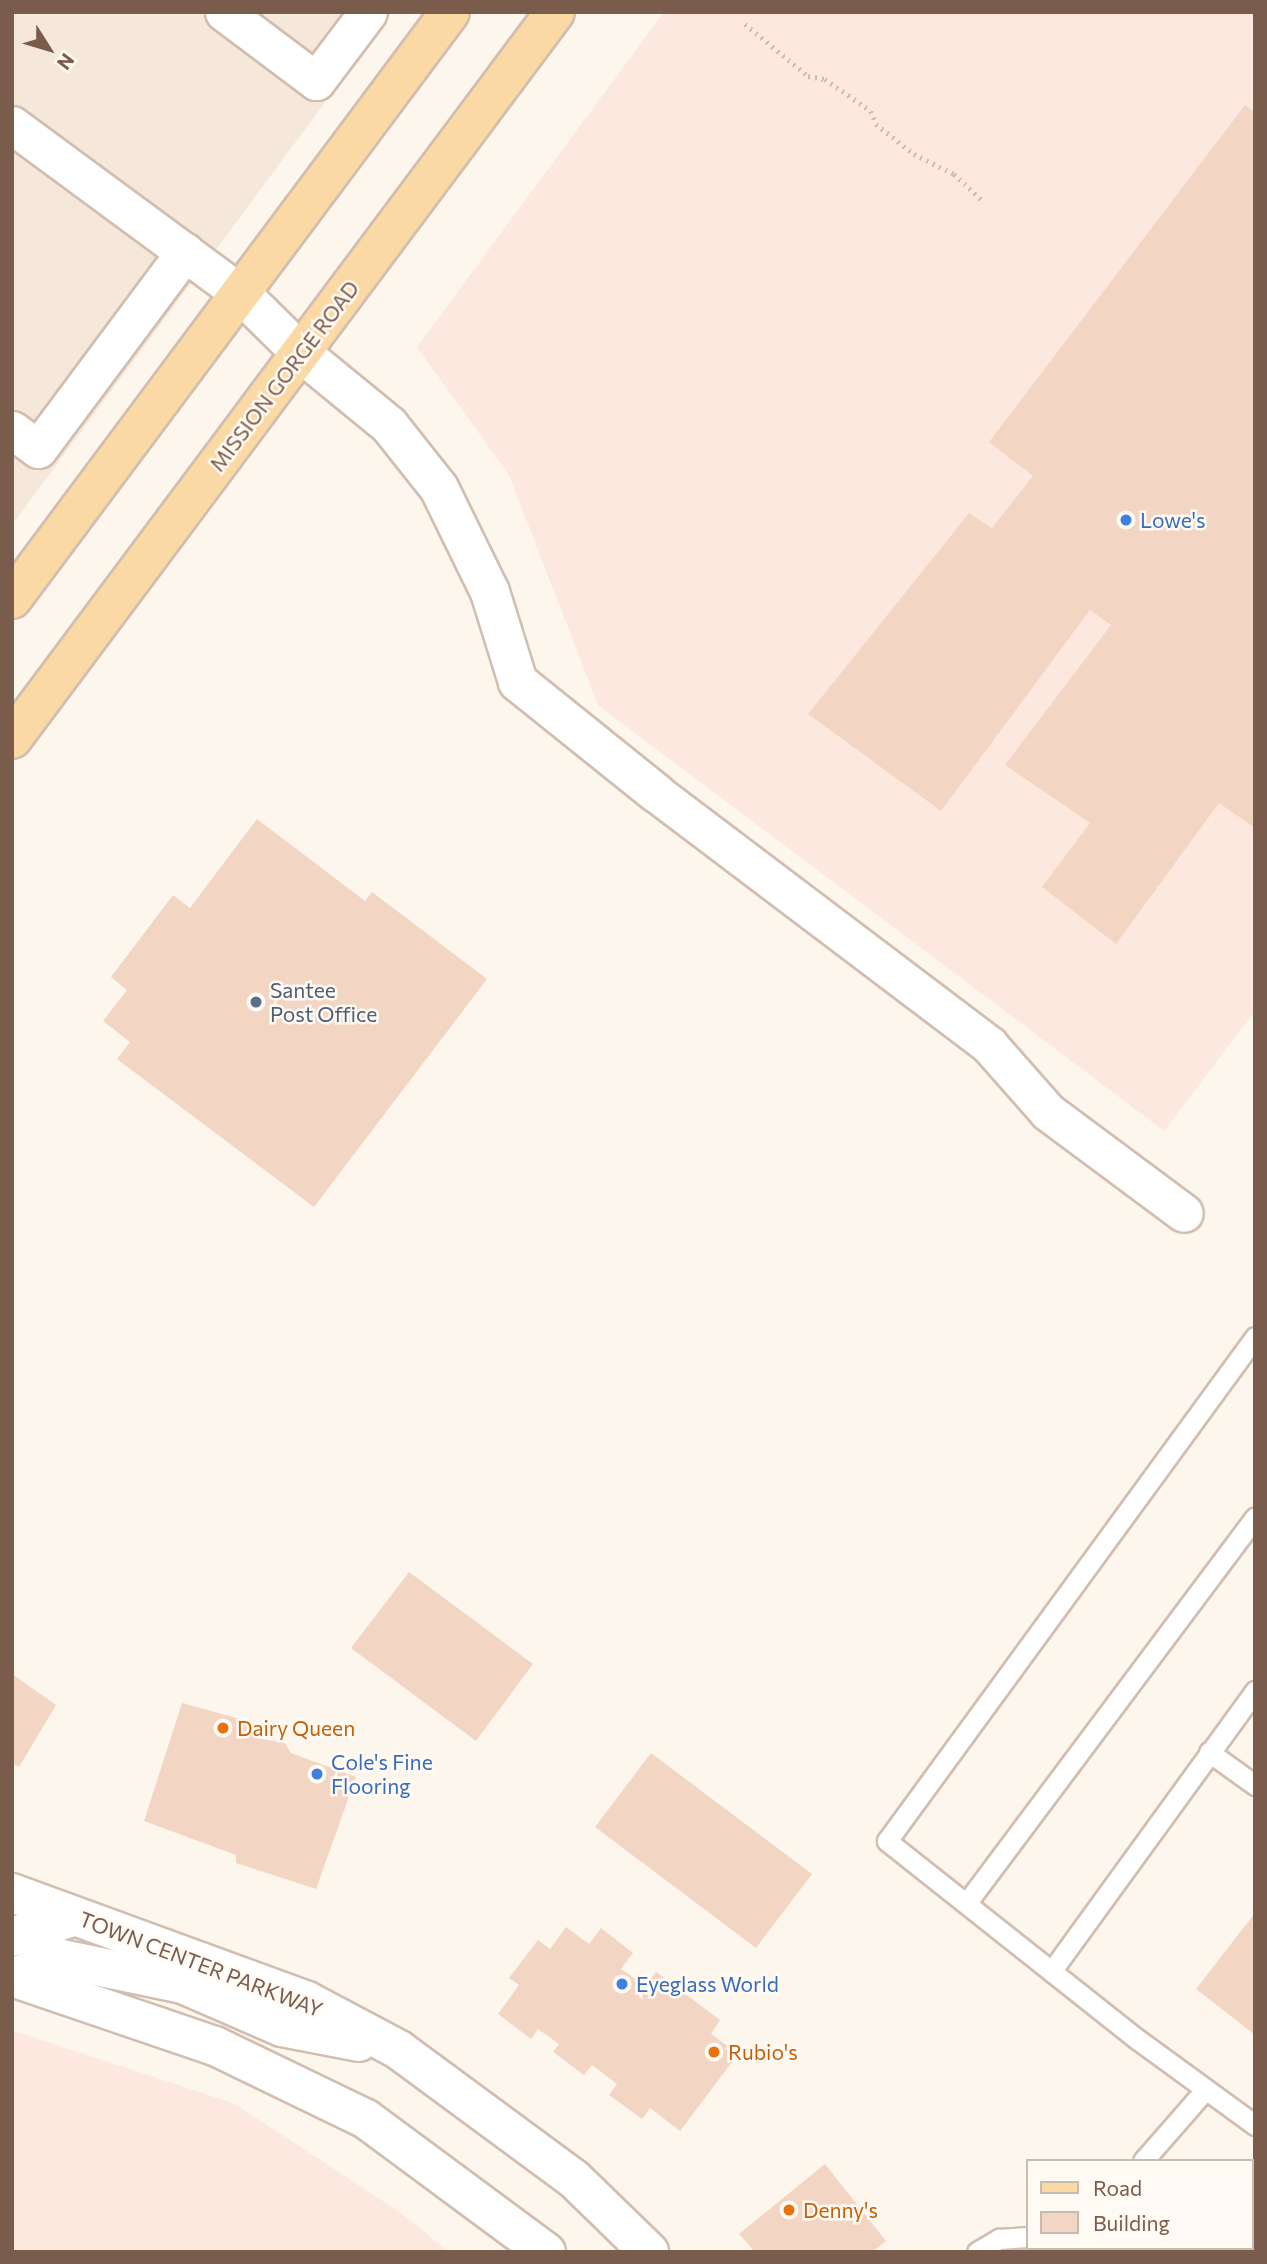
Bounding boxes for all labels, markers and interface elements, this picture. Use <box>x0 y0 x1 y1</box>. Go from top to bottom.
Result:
north arrow <box>14 14 84 84</box>
text: N <box>53 49 80 75</box>
street label: MISSION GORGE ROAD <box>204 276 364 476</box>
place label: Lowe's <box>1140 507 1206 533</box>
marker: Lowe's <box>1118 512 1134 528</box>
place label: Santee Post Office <box>270 977 377 1027</box>
marker: Santee Post Office <box>248 994 264 1010</box>
place label: Dairy Queen <box>237 1715 355 1741</box>
marker: Dairy Queen <box>215 1720 231 1736</box>
place label: Cole's Fine Flooring <box>331 1749 433 1799</box>
marker: Cole's Fine Flooring <box>309 1766 325 1782</box>
street label: TOWN CENTER PARKWAY <box>76 1906 326 2022</box>
place label: Eyeglass World <box>636 1971 779 1997</box>
marker: Eyeglass World <box>614 1976 630 1992</box>
place label: Rubio's <box>728 2039 798 2065</box>
marker: Rubio's <box>706 2044 722 2060</box>
legend <box>1026 2159 1253 2250</box>
text: Road <box>1093 2175 1142 2200</box>
place label: Denny's <box>803 2197 878 2223</box>
marker: Denny's <box>781 2202 797 2218</box>
text: Building <box>1093 2210 1170 2235</box>

